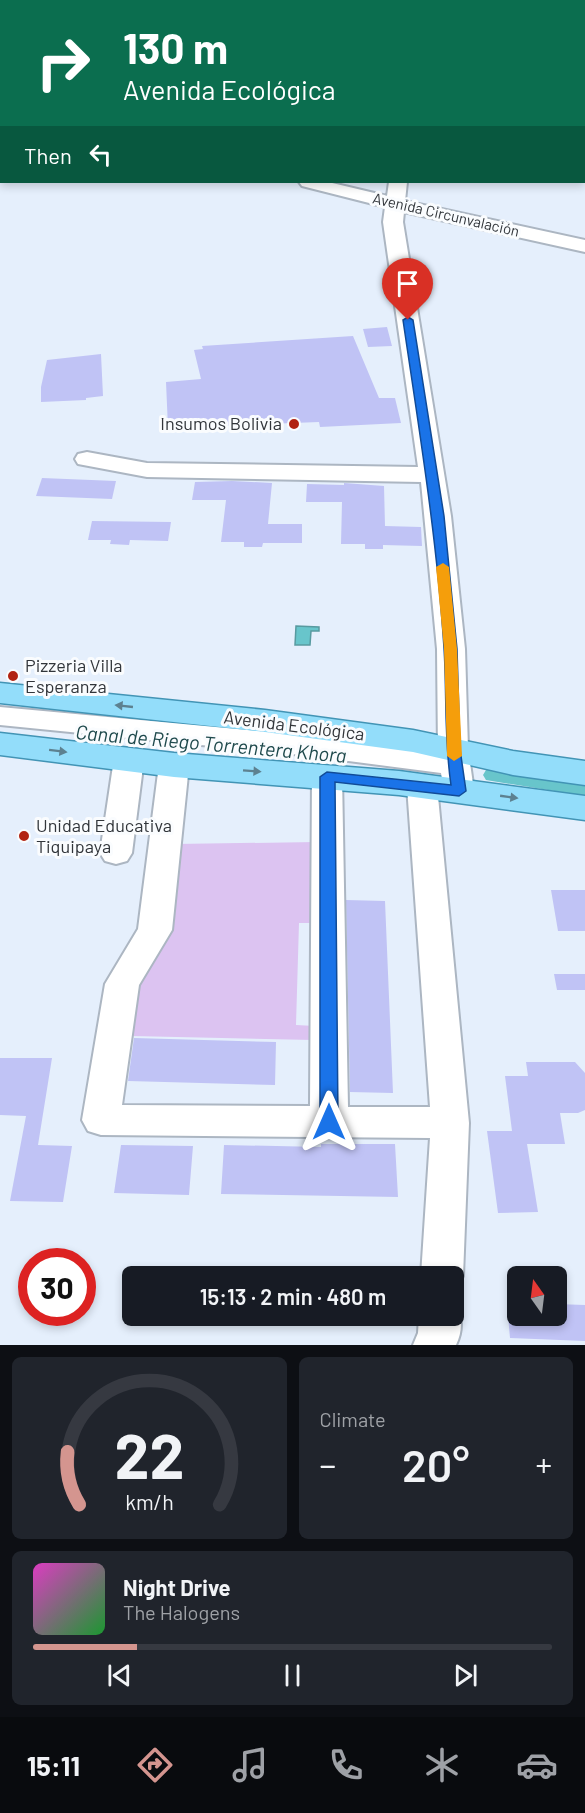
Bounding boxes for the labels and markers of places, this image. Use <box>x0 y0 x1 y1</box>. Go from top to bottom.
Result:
pin <box>382 258 433 320</box>
place label: Insumos Bolivia <box>160 412 282 434</box>
marker: Insumos Bolivia <box>287 417 301 431</box>
place label: Pizzeria Villa Esperanza <box>25 654 122 697</box>
marker: Pizzeria Villa Esperanza <box>6 669 20 683</box>
place label: Unidad Educativa Tiquipaya <box>36 814 172 857</box>
marker: Unidad Educativa Tiquipaya <box>17 829 31 843</box>

